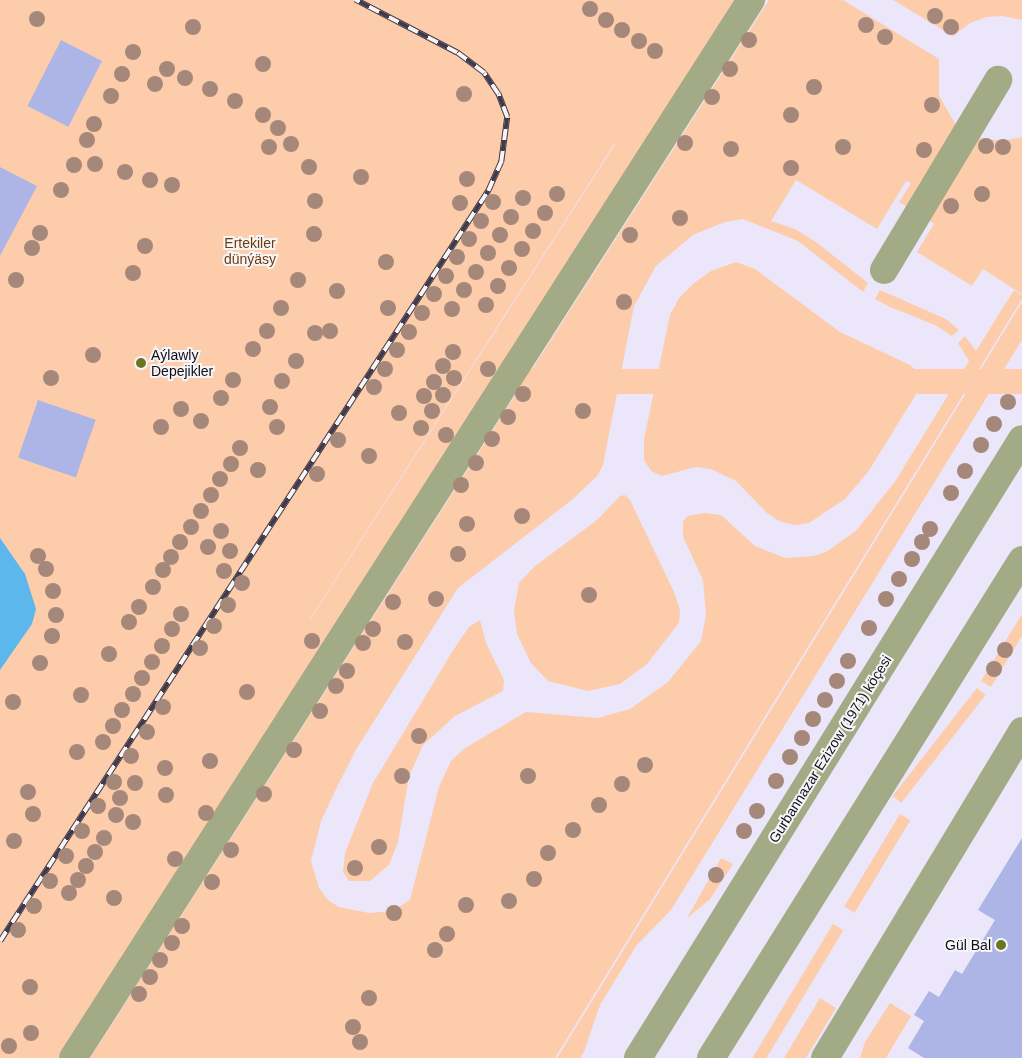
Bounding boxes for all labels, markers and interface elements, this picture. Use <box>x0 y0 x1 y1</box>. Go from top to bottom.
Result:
park label: Ertekiler dünýäsy <box>224 235 276 268</box>
place label: Aýlawly Depejikler <box>151 347 213 380</box>
marker: Aýlawly Depejikler <box>135 357 147 369</box>
street label: Gurbannazar Ezizow (1971) köçesi <box>765 652 895 846</box>
place label: Gül Bal <box>945 937 991 953</box>
marker: Gül Bal <box>995 939 1007 951</box>

